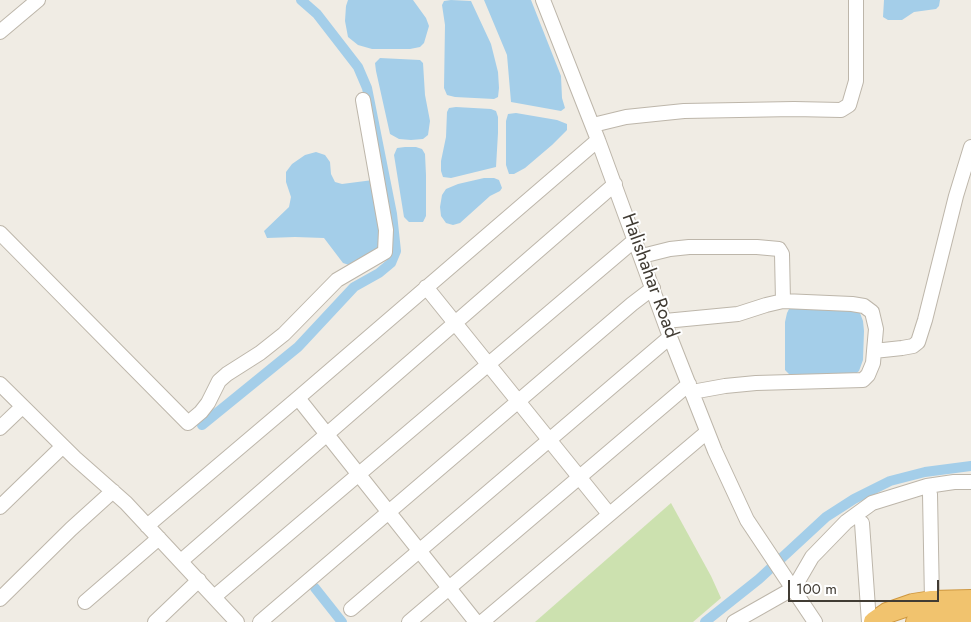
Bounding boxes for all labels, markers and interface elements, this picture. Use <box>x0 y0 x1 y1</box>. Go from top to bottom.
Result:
street label: Halishahar Road <box>616 210 682 342</box>
scale bar <box>791 570 942 602</box>
text: 100 m <box>796 578 837 600</box>

